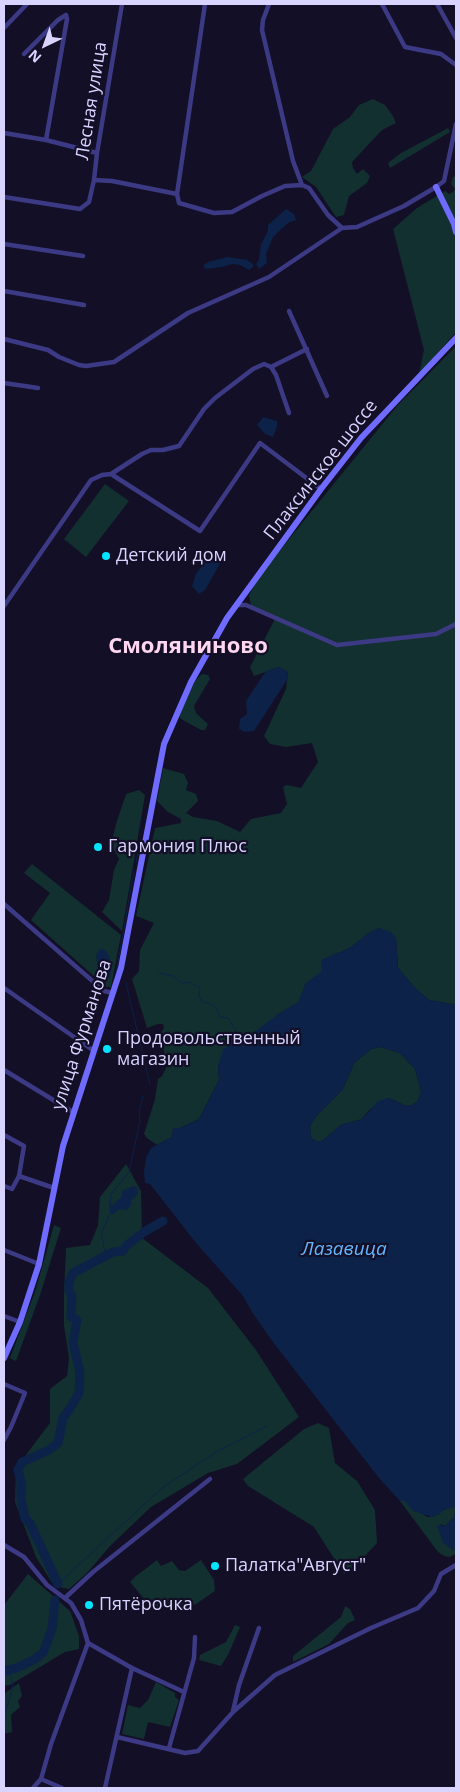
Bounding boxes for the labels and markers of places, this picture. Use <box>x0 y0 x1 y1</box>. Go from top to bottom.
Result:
place label: Детский дом <box>116 545 227 567</box>
marker: Детский дом <box>100 550 112 562</box>
place label: Гармония Плюс <box>108 836 247 858</box>
marker: Гармония Плюс <box>92 841 104 853</box>
place label: Продовольственный магазин <box>117 1028 301 1070</box>
marker: Продовольственный магазин <box>101 1043 113 1055</box>
place label: Палатка"Август" <box>225 1555 366 1577</box>
marker: Палатка"Август" <box>209 1560 221 1572</box>
place label: Пятёрочка <box>99 1594 193 1616</box>
marker: Пятёрочка <box>83 1599 95 1611</box>

